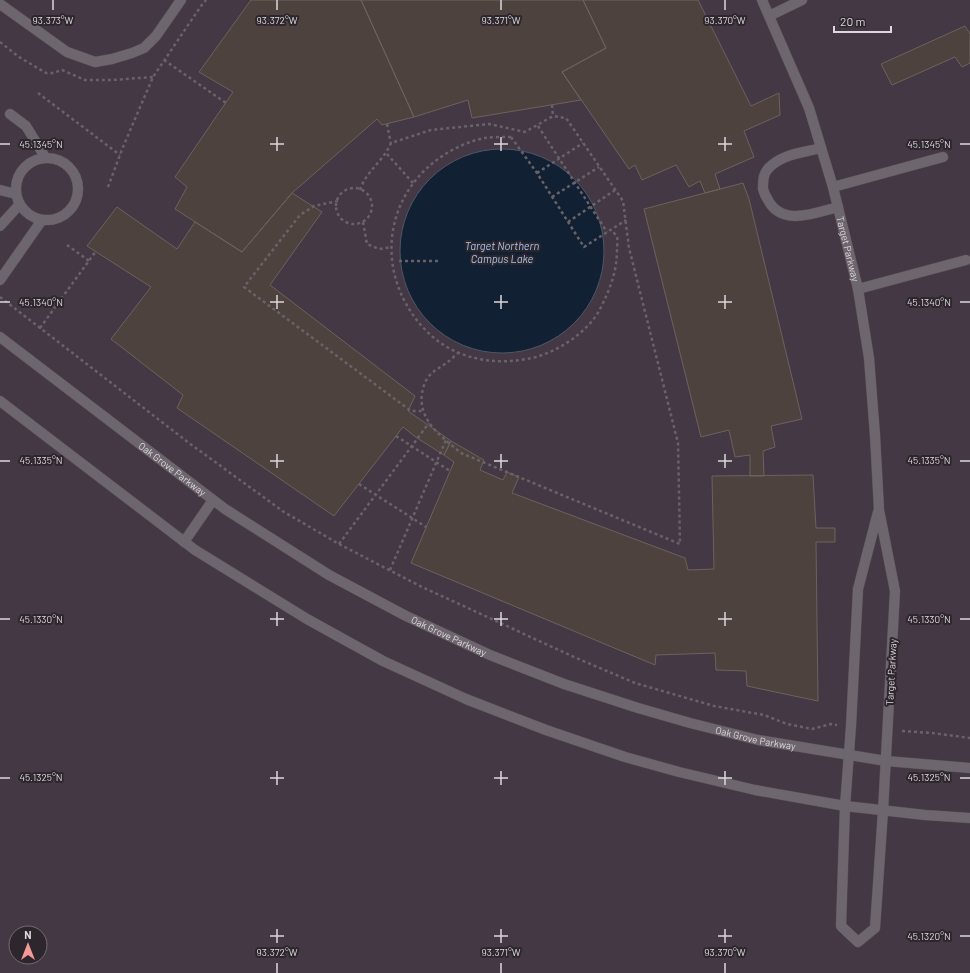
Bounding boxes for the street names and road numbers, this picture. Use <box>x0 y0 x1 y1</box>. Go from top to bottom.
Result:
street label: Target Parkway <box>834 215 862 283</box>
street label: Oak Grove Parkway <box>136 439 209 499</box>
street label: Oak Grove Parkway <box>409 613 489 659</box>
street label: Target Parkway <box>883 638 899 706</box>
street label: Oak Grove Parkway <box>714 724 797 752</box>

